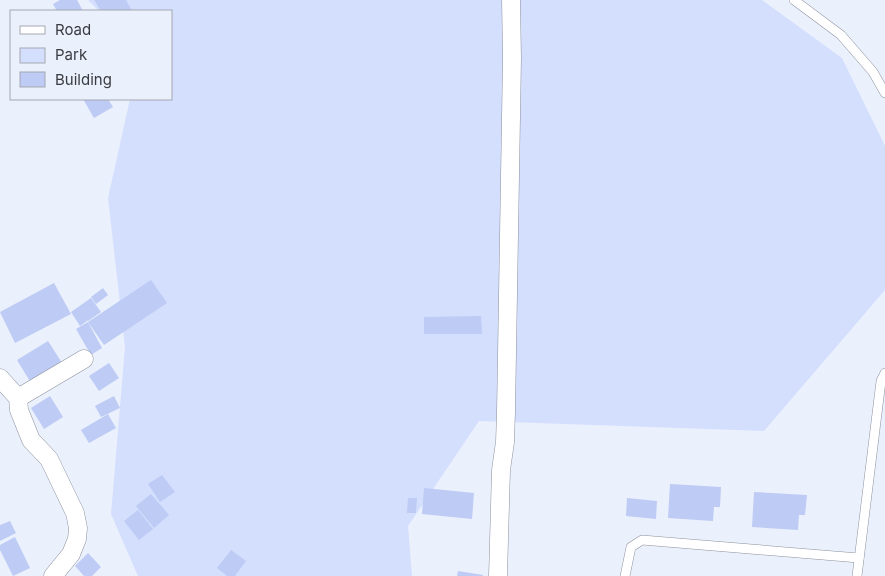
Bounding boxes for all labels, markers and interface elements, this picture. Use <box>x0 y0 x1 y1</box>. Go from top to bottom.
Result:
legend <box>10 10 172 100</box>
text: Road <box>55 20 91 39</box>
text: Park <box>55 45 88 64</box>
text: Building <box>55 70 112 89</box>

